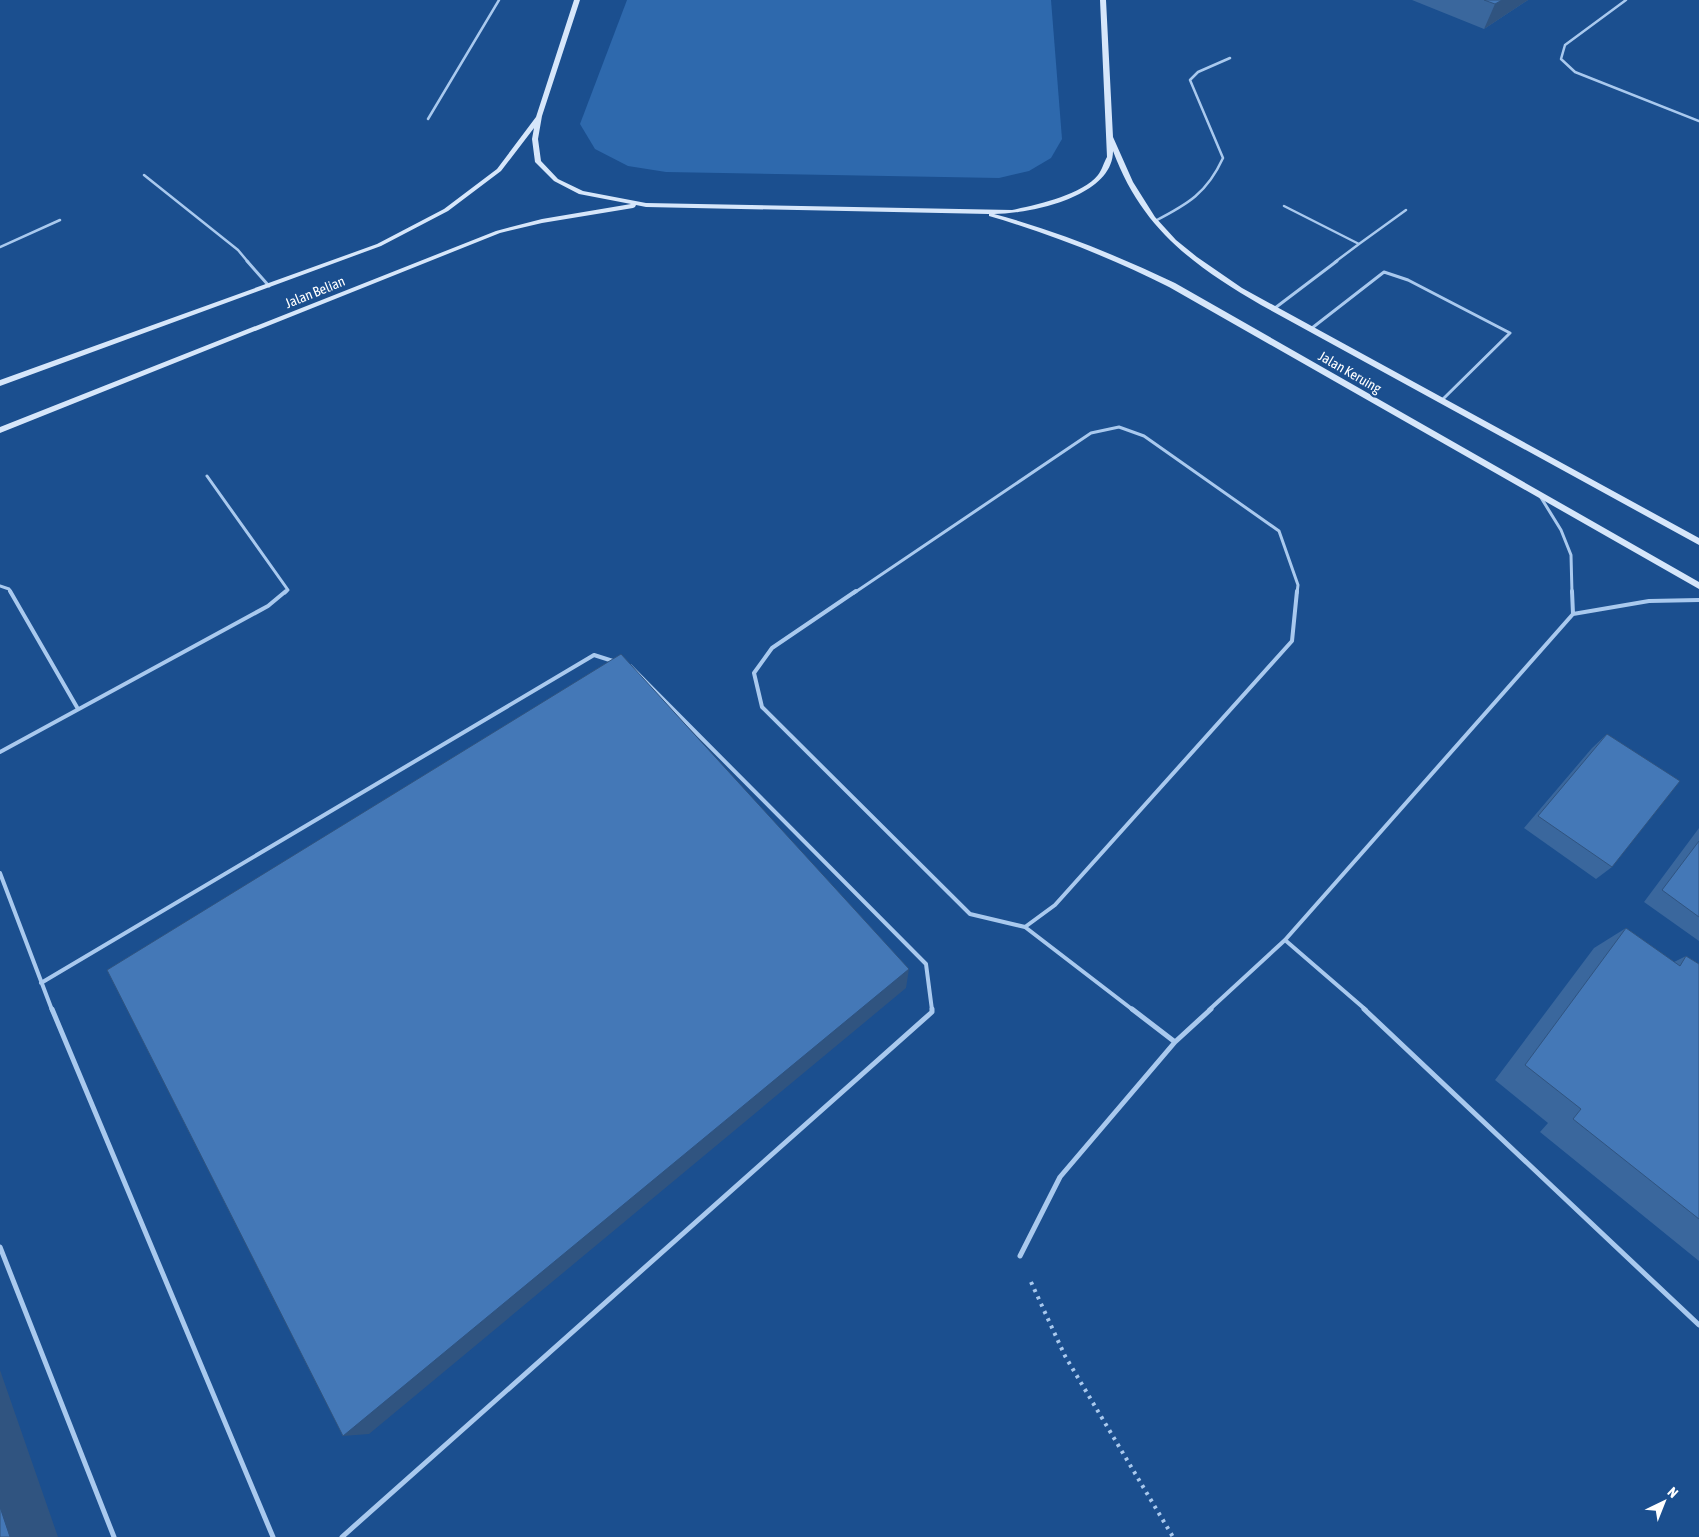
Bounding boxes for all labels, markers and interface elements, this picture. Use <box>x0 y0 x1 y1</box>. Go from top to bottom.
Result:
street label: Jalan Belian <box>283 273 347 311</box>
street label: Jalan Keruing <box>1316 348 1384 396</box>
north arrow <box>1639 1477 1689 1527</box>
text: N <box>1664 1484 1681 1501</box>

